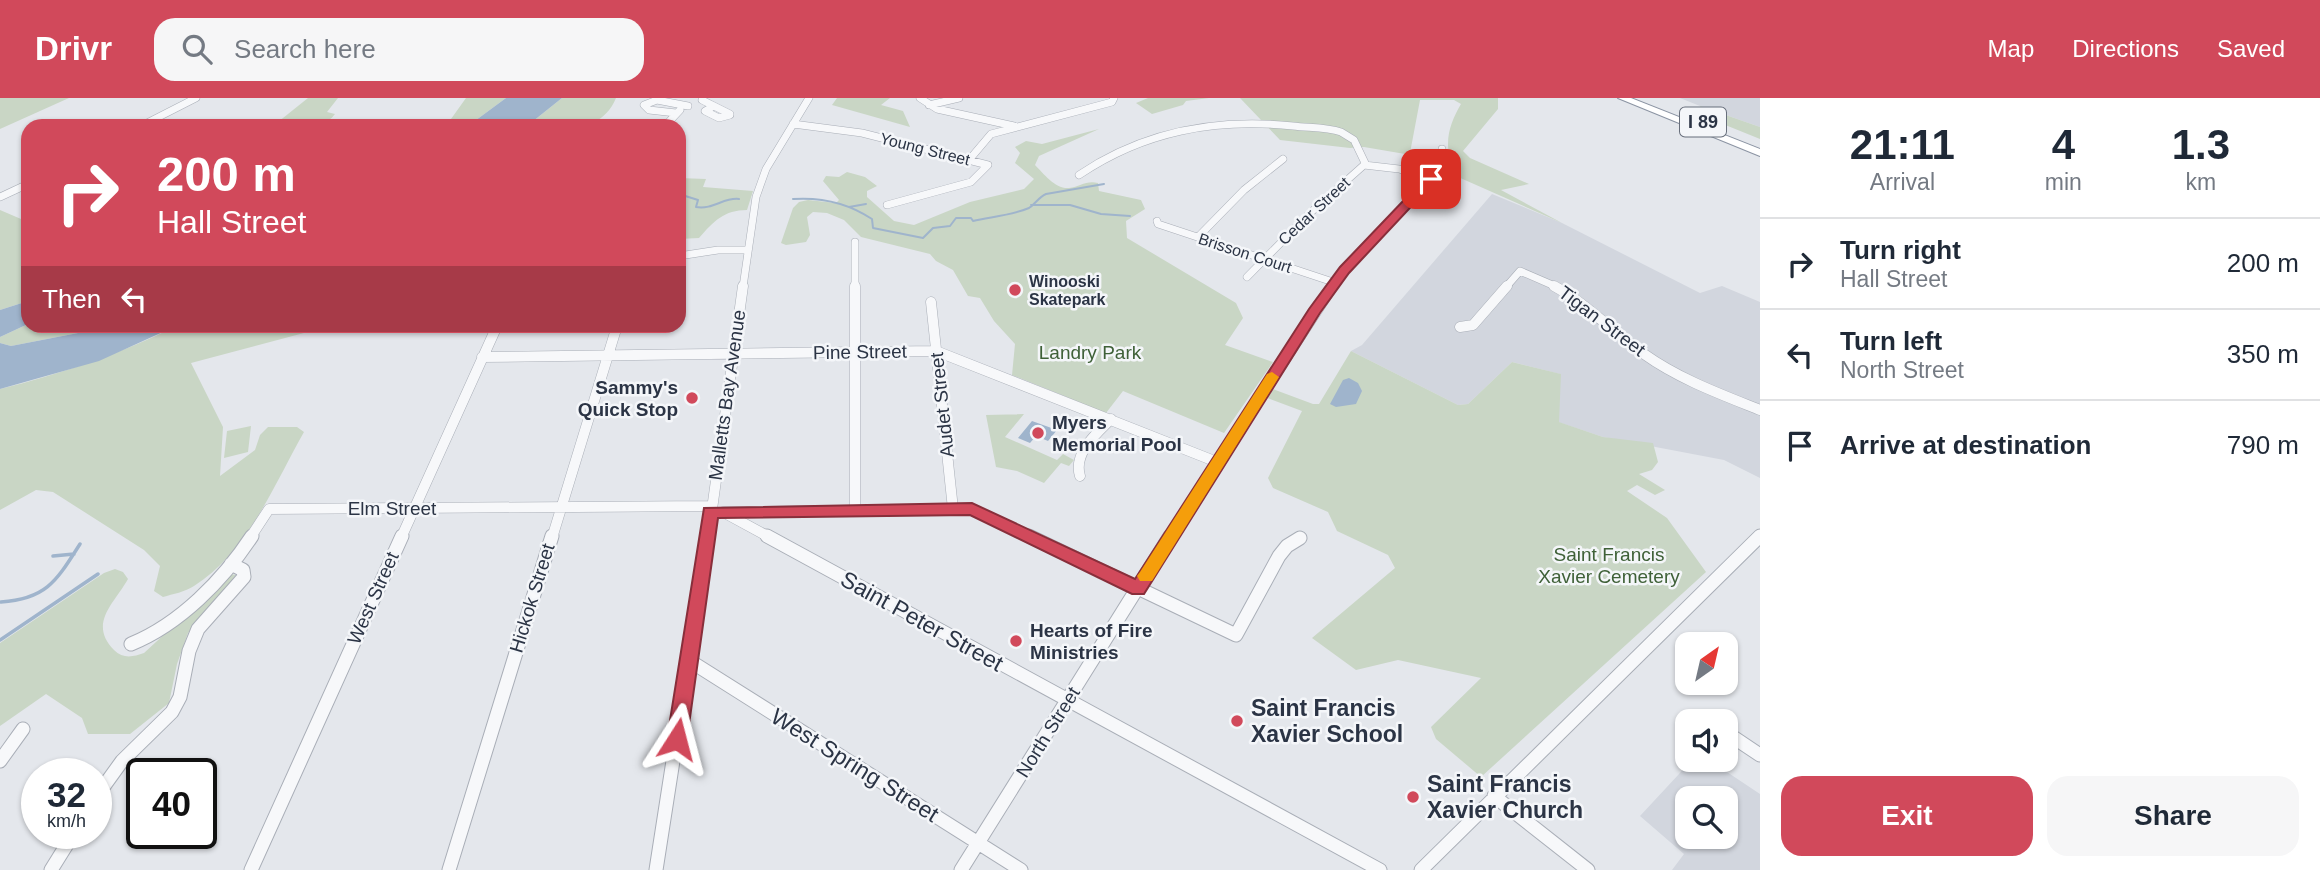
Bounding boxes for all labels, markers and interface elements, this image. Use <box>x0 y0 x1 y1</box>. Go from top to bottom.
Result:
search box <box>154 18 644 81</box>
text: Drivr <box>35 30 112 67</box>
icon: search <box>178 30 216 68</box>
text: Search here <box>234 34 376 64</box>
text: Map <box>1988 35 2034 62</box>
text: Directions <box>2072 35 2179 62</box>
text: Saved <box>2217 35 2285 62</box>
road number: I 89 <box>1680 107 1726 136</box>
text: 21:11 <box>1850 121 1955 168</box>
text: 4 <box>2052 121 2075 168</box>
text: 1.3 <box>2172 121 2230 168</box>
street label: Young Street <box>878 130 972 169</box>
icon: right <box>42 147 133 238</box>
text: 200 m <box>157 147 296 201</box>
pin <box>1401 149 1461 209</box>
icon: arrive <box>1412 160 1450 198</box>
text: Arrival <box>1870 169 1935 195</box>
text: min <box>2045 169 2082 195</box>
text: km <box>2186 169 2216 195</box>
street label: Cedar Street <box>1275 173 1353 248</box>
text: Hall Street <box>157 204 306 240</box>
street label: Brisson Court <box>1196 230 1294 276</box>
text: Turn right <box>1840 235 1961 265</box>
icon: right <box>1781 245 1819 283</box>
text: 200 m <box>2227 248 2299 278</box>
text: Hall Street <box>1840 266 1947 292</box>
place label: Winooski Skatepark <box>1029 273 1106 308</box>
icon: left <box>115 280 153 318</box>
marker: Winooski Skatepark <box>1007 282 1023 298</box>
street label: Tigan Street <box>1555 282 1650 361</box>
text: Then <box>42 284 101 314</box>
street label: Malletts Bay Avenue <box>705 308 749 482</box>
text: Turn left <box>1840 326 1942 356</box>
icon: left <box>1781 336 1819 374</box>
text: 350 m <box>2227 339 2299 369</box>
street label: Pine Street <box>813 341 908 363</box>
park label: Landry Park <box>1039 342 1142 363</box>
street label: Audet Street <box>926 351 958 459</box>
text: North Street <box>1840 357 1964 383</box>
place label: Sammy's Quick Stop <box>578 377 678 420</box>
marker: Sammy's Quick Stop <box>684 390 700 406</box>
place label: Myers Memorial Pool <box>1052 412 1182 455</box>
marker: Myers Memorial Pool <box>1030 425 1046 441</box>
icon: arrive <box>1781 427 1819 465</box>
text: Arrive at destination <box>1840 430 2091 460</box>
text: 790 m <box>2227 430 2299 460</box>
street label: Elm Street <box>348 498 437 519</box>
street label: Hickok Street <box>505 540 559 655</box>
park label: Saint Francis Xavier Cemetery <box>1538 544 1680 587</box>
street label: West Street <box>343 548 403 647</box>
street label: Saint Peter Street <box>836 566 1008 677</box>
place label: Hearts of Fire Ministries <box>1030 620 1152 663</box>
north arrow <box>1675 632 1738 695</box>
map controls <box>1675 632 1738 849</box>
marker: Hearts of Fire Ministries <box>1008 633 1024 649</box>
street label: North Street <box>1012 682 1084 781</box>
place label: Saint Francis Xavier School <box>1251 695 1403 747</box>
position arrow <box>640 702 714 776</box>
street label: West Spring Street <box>766 703 944 827</box>
button: sound <box>1675 709 1738 772</box>
marker: Saint Francis Xavier School <box>1229 713 1245 729</box>
speed limit sign: 40 <box>126 758 217 849</box>
place label: Saint Francis Xavier Church <box>1427 771 1583 823</box>
text: 32 <box>47 775 86 814</box>
button: Exit <box>1781 776 2033 856</box>
button: Share <box>2047 776 2299 856</box>
button: search <box>1675 786 1738 849</box>
marker: Saint Francis Xavier Church <box>1405 789 1421 805</box>
text: km/h <box>47 811 86 831</box>

